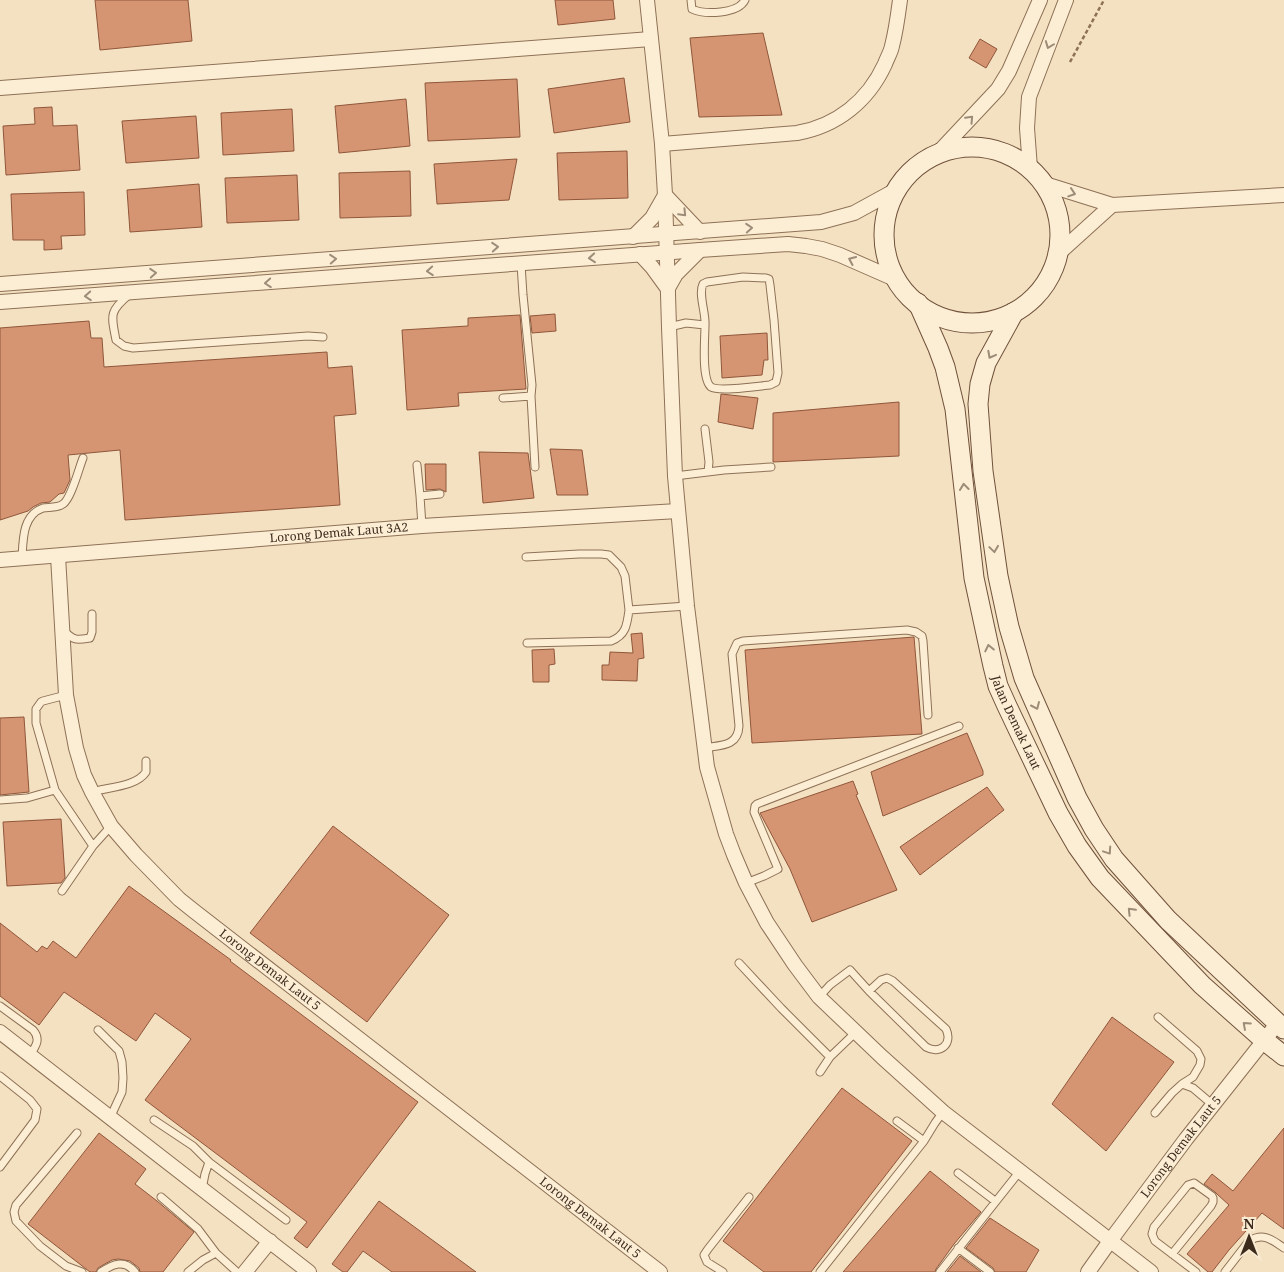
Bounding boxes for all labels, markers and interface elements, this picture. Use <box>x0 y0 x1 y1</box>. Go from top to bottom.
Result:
one-way arrow <box>1045 41 1055 49</box>
one-way arrow <box>964 115 973 124</box>
one-way arrow <box>1068 188 1076 198</box>
one-way arrow <box>677 208 686 217</box>
one-way arrow <box>745 223 753 234</box>
one-way arrow <box>491 242 499 253</box>
one-way arrow <box>587 252 595 263</box>
one-way arrow <box>329 254 337 265</box>
one-way arrow <box>848 256 857 267</box>
one-way arrow <box>425 265 433 276</box>
one-way arrow <box>150 267 158 278</box>
one-way arrow <box>263 277 271 288</box>
one-way arrow <box>84 290 92 301</box>
one-way arrow <box>987 350 997 359</box>
one-way arrow <box>959 483 970 491</box>
street label: Lorong Demak Laut 3A2 <box>269 518 409 546</box>
one-way arrow <box>988 546 999 554</box>
one-way arrow <box>984 643 994 652</box>
street label: Jalan Demak Laut <box>987 673 1045 772</box>
one-way arrow <box>1030 701 1041 710</box>
one-way arrow <box>1102 845 1111 855</box>
one-way arrow <box>1128 908 1137 917</box>
street label: Lorong Demak Laut 5 <box>216 925 324 1014</box>
one-way arrow <box>1243 1022 1252 1031</box>
street label: Lorong Demak Laut 5 <box>1136 1092 1225 1201</box>
street label: Lorong Demak Laut 5 <box>536 1173 644 1262</box>
north arrow <box>1224 1212 1274 1262</box>
text: N <box>1243 1214 1255 1233</box>

